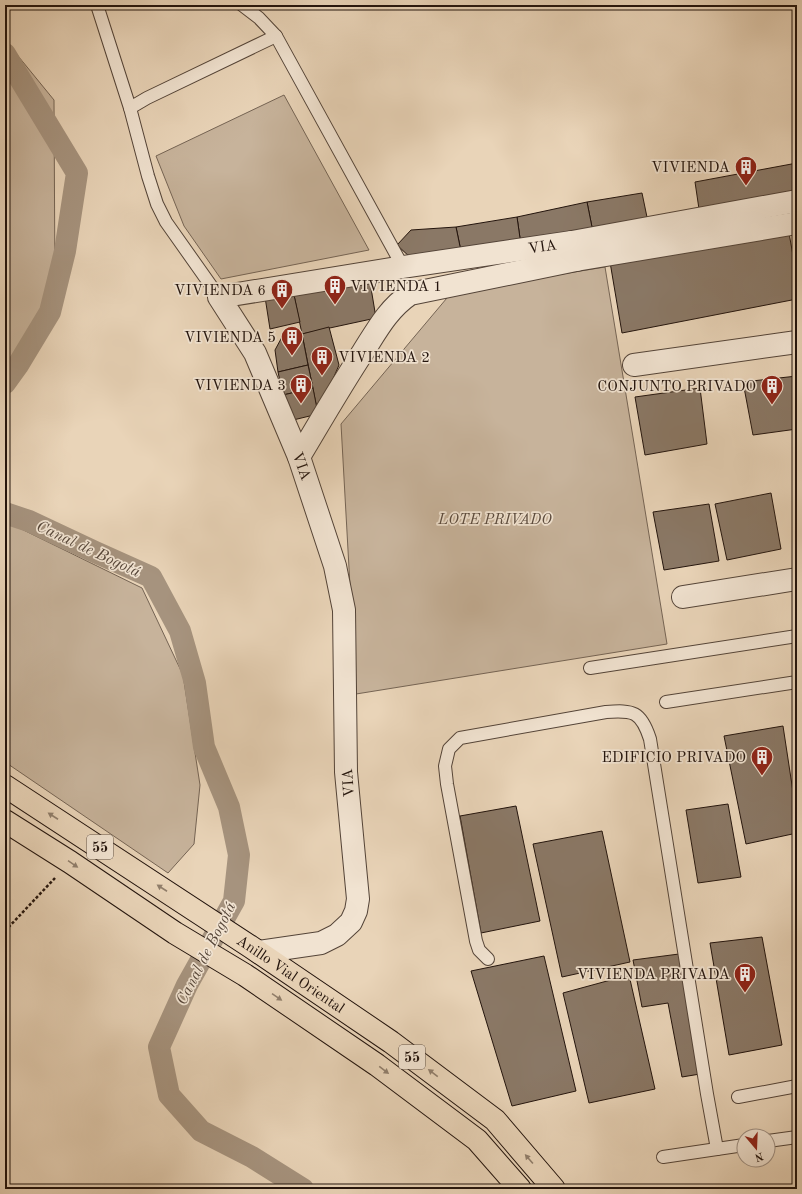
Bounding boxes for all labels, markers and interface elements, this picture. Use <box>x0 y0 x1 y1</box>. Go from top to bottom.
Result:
building icon: VIVIENDA <box>733 154 759 187</box>
place label: VIVIENDA <box>651 161 731 176</box>
street label: VIA <box>527 238 559 257</box>
building icon: VIVIENDA 1 <box>322 273 348 306</box>
building icon: VIVIENDA 6 <box>269 277 295 310</box>
place label: VIVIENDA 1 <box>350 280 442 295</box>
place label: VIVIENDA 6 <box>174 284 266 299</box>
building icon: VIVIENDA 5 <box>279 324 305 357</box>
place label: VIVIENDA 5 <box>184 331 276 346</box>
building icon: VIVIENDA 2 <box>309 344 335 377</box>
place label: VIVIENDA 2 <box>338 351 430 366</box>
building icon: VIVIENDA 3 <box>288 372 314 405</box>
building icon: CONJUNTO PRIVADO <box>759 373 785 406</box>
place label: VIVIENDA 3 <box>194 379 286 394</box>
place label: CONJUNTO PRIVADO <box>597 380 756 395</box>
street label: VIA <box>289 450 313 483</box>
park label: LOTE PRIVADO <box>437 513 552 528</box>
water label: Canal de Bogotá <box>34 519 143 581</box>
building icon: EDIFICIO PRIVADO <box>749 744 775 777</box>
place label: EDIFICIO PRIVADO <box>601 751 746 766</box>
street label: VIA <box>341 767 358 798</box>
one-way arrow <box>47 813 59 820</box>
road number: 55 <box>87 835 113 859</box>
one-way arrow <box>68 860 78 868</box>
one-way arrow <box>156 884 167 892</box>
water label: Canal de Bogotá <box>174 900 240 1008</box>
street label: Anillo Vial Oriental <box>233 934 346 1017</box>
building icon: VIVIENDA PRIVADA <box>732 961 758 994</box>
place label: VIVIENDA PRIVADA <box>577 968 731 983</box>
one-way arrow <box>272 993 282 1001</box>
road number: 55 <box>399 1045 425 1069</box>
one-way arrow <box>379 1066 390 1075</box>
one-way arrow <box>427 1069 438 1077</box>
north arrow <box>736 1128 776 1168</box>
text: N <box>752 1149 765 1163</box>
one-way arrow <box>524 1154 533 1165</box>

